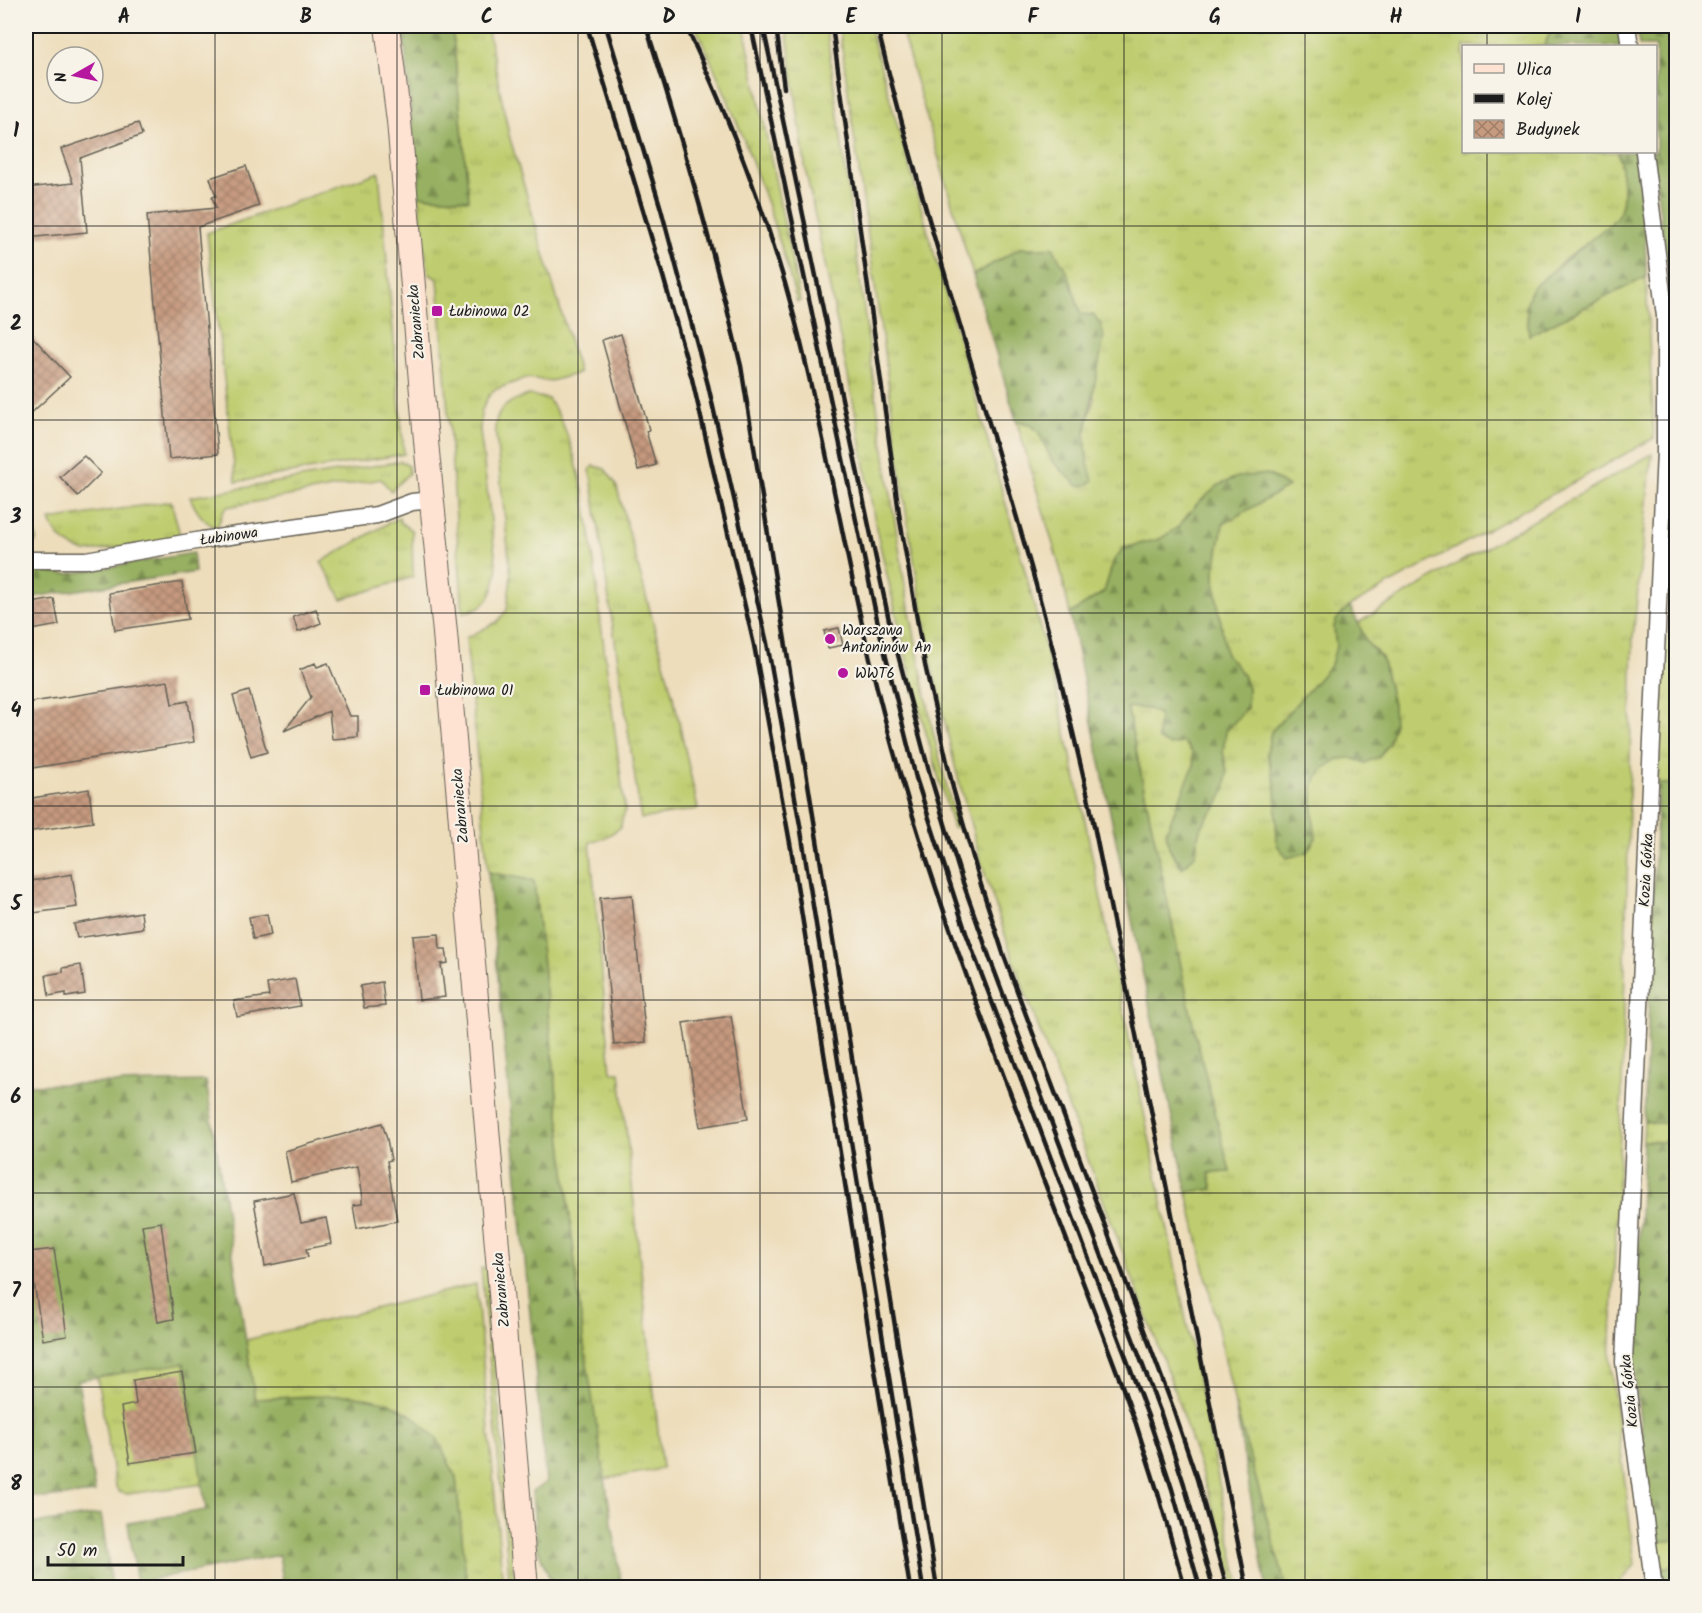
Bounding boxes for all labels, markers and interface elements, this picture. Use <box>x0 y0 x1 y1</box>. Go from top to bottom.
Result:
text: A <box>118 2 130 34</box>
text: B <box>300 2 312 34</box>
text: C <box>481 2 493 34</box>
text: D <box>662 2 676 34</box>
text: E <box>845 2 857 34</box>
text: F <box>1028 2 1040 34</box>
text: G <box>1209 2 1221 34</box>
text: H <box>1389 2 1403 34</box>
text: I <box>1575 2 1581 34</box>
north arrow <box>45 45 105 105</box>
legend <box>1462 45 1657 153</box>
text: Ulica <box>1516 56 1552 85</box>
text: N <box>49 70 75 84</box>
text: Kolej <box>1516 86 1553 115</box>
text: 1 <box>13 116 19 148</box>
text: Budynek <box>1516 116 1580 145</box>
street label: Zabraniecka <box>402 283 432 360</box>
place label: Łubinowa 02 <box>449 300 530 324</box>
marker: Łubinowa 02 <box>430 304 444 318</box>
text: 2 <box>10 309 22 341</box>
text: 3 <box>10 502 22 534</box>
street label: Łubinowa <box>199 521 260 553</box>
place label: Warszawa Antoninów An <box>842 619 931 660</box>
marker: Warszawa Antoninów An <box>823 632 837 646</box>
place label: WWT6 <box>855 662 895 686</box>
marker: WWT6 <box>836 666 850 680</box>
place label: Łubinowa 01 <box>437 679 514 703</box>
marker: Łubinowa 01 <box>418 683 432 697</box>
text: 4 <box>11 696 22 728</box>
street label: Zabraniecka <box>446 767 476 844</box>
street label: Kozia Górka <box>1633 833 1661 908</box>
text: 5 <box>10 889 23 921</box>
text: 6 <box>11 1082 22 1114</box>
street label: Zabraniecka <box>487 1251 517 1328</box>
text: 7 <box>11 1276 21 1308</box>
street label: Kozia Górka <box>1614 1353 1646 1429</box>
text: 8 <box>10 1469 22 1501</box>
scale bar <box>48 1529 183 1567</box>
text: 50 m <box>57 1537 97 1566</box>

